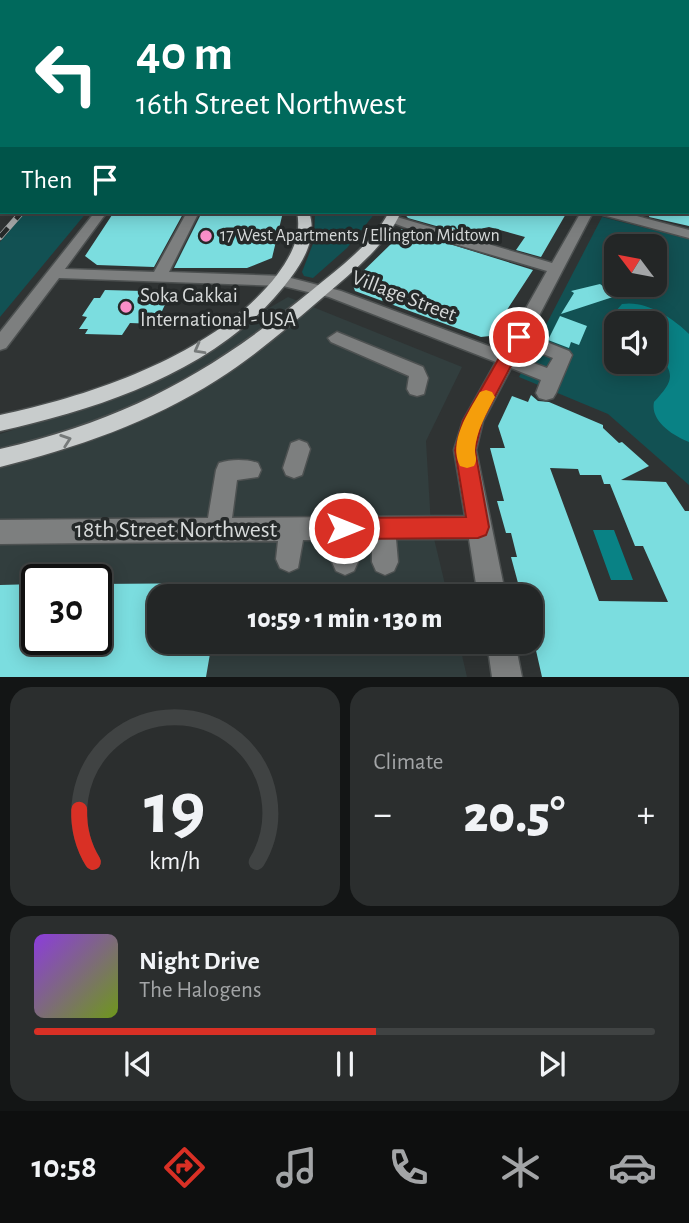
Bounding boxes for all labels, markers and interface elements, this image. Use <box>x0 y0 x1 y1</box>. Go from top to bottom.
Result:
icon: left <box>21 28 112 119</box>
text: 40 m <box>136 30 233 79</box>
text: 16th Street Northwest <box>136 88 406 120</box>
icon: arrive <box>86 161 124 199</box>
text: Then <box>21 167 72 193</box>
place label: 17 West Apartments / Ellington Midtown <box>220 227 500 245</box>
marker: 17 West Apartments / Ellington Midtown <box>198 228 214 244</box>
north arrow <box>604 234 667 298</box>
map controls <box>604 234 667 374</box>
street label: Village Street <box>349 267 459 326</box>
place label: Soka Gakkai International - USA <box>140 285 296 330</box>
marker: Soka Gakkai International - USA <box>118 299 134 315</box>
pin <box>489 307 549 367</box>
button: sound <box>604 311 667 374</box>
icon: arrive <box>500 318 538 356</box>
one-way arrow <box>193 341 206 354</box>
one-way arrow <box>59 434 71 448</box>
position arrow <box>307 491 381 565</box>
street label: 18th Street Northwest <box>75 518 278 542</box>
speed limit sign: 30 <box>21 564 112 655</box>
text: 10:59 · 1 min · 130 m <box>248 606 442 632</box>
text: Climate <box>374 751 443 774</box>
text: 19 <box>144 775 205 848</box>
text: 20.5° <box>463 789 565 841</box>
text: − <box>374 796 392 834</box>
text: + <box>637 796 655 834</box>
text: km/h <box>149 849 201 874</box>
text: Night Drive <box>139 948 260 974</box>
text: The Halogens <box>139 979 261 1002</box>
icon: previous <box>119 1045 157 1083</box>
icon: pause <box>326 1045 364 1083</box>
icon: next <box>533 1045 571 1083</box>
icon: directions <box>160 1143 209 1192</box>
icon: music <box>272 1143 321 1192</box>
icon: phone <box>384 1143 433 1192</box>
icon: climate <box>496 1143 545 1192</box>
icon: car <box>608 1143 657 1192</box>
text: 10:58 <box>32 1151 97 1183</box>

